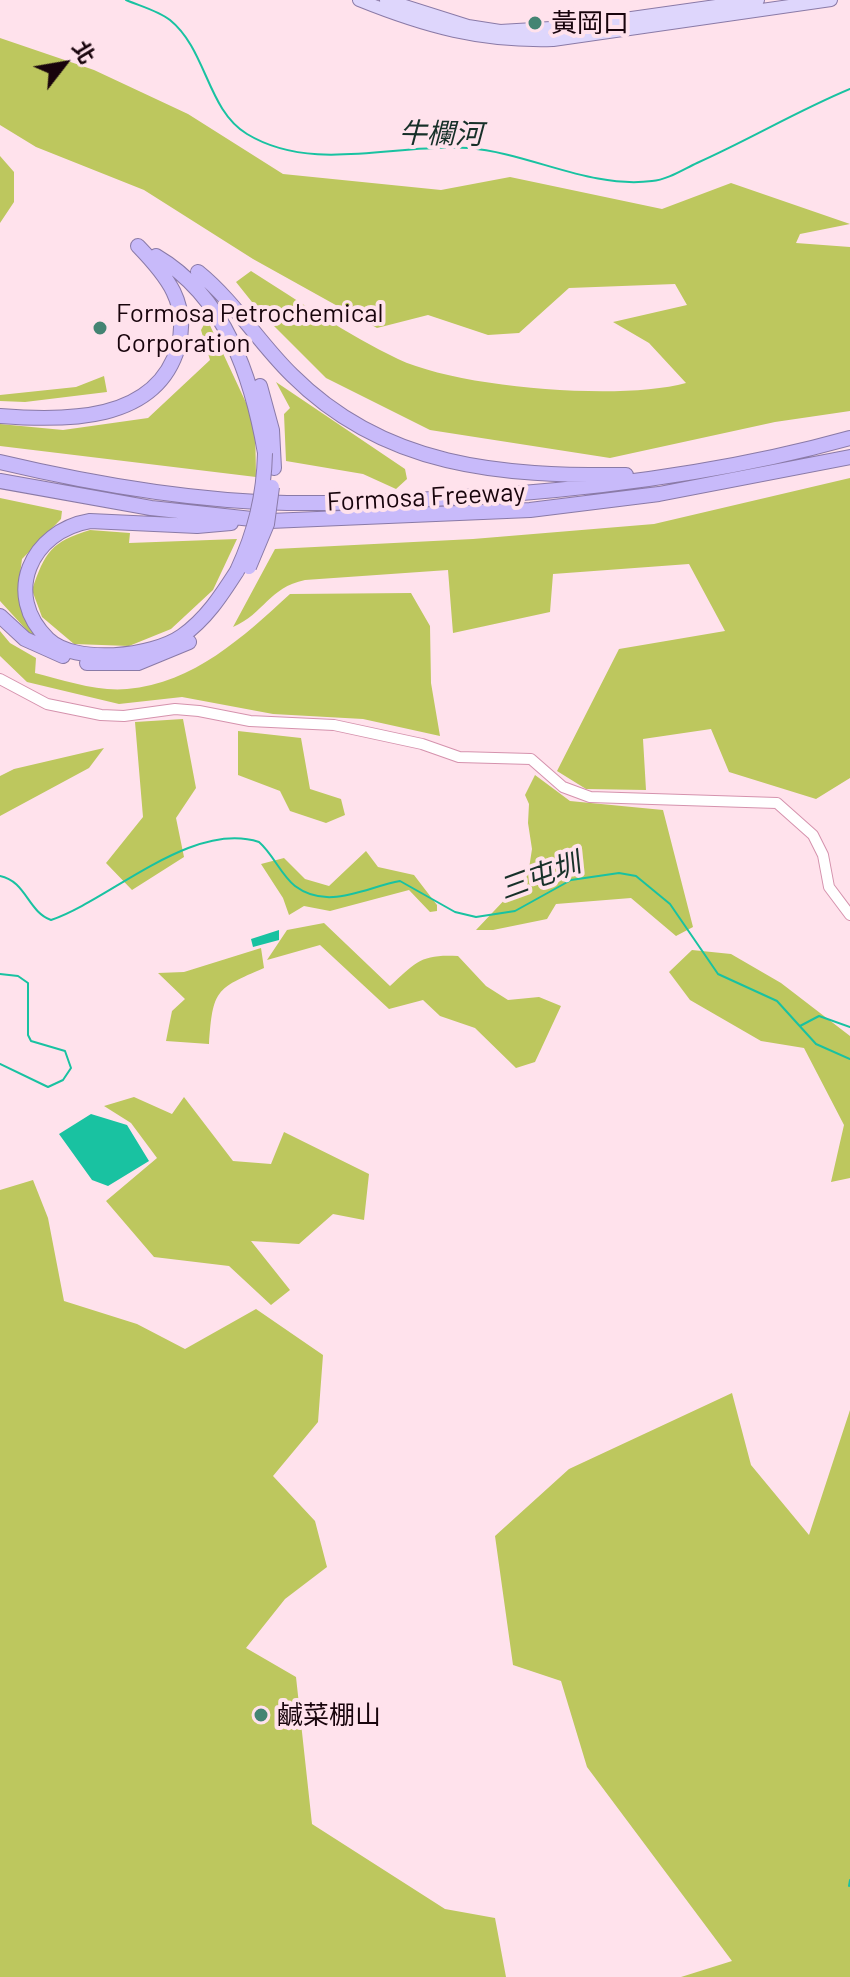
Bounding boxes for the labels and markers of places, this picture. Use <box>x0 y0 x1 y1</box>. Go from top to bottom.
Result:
place label: 黃岡口 <box>551 7 629 39</box>
marker: 黃岡口 <box>526 14 544 32</box>
place label: Formosa Petrochemical Corporation <box>116 297 384 358</box>
marker: Formosa Petrochemical Corporation <box>91 319 109 337</box>
place label: 鹹菜棚山 <box>277 1699 381 1731</box>
marker: 鹹菜棚山 <box>252 1706 270 1724</box>

